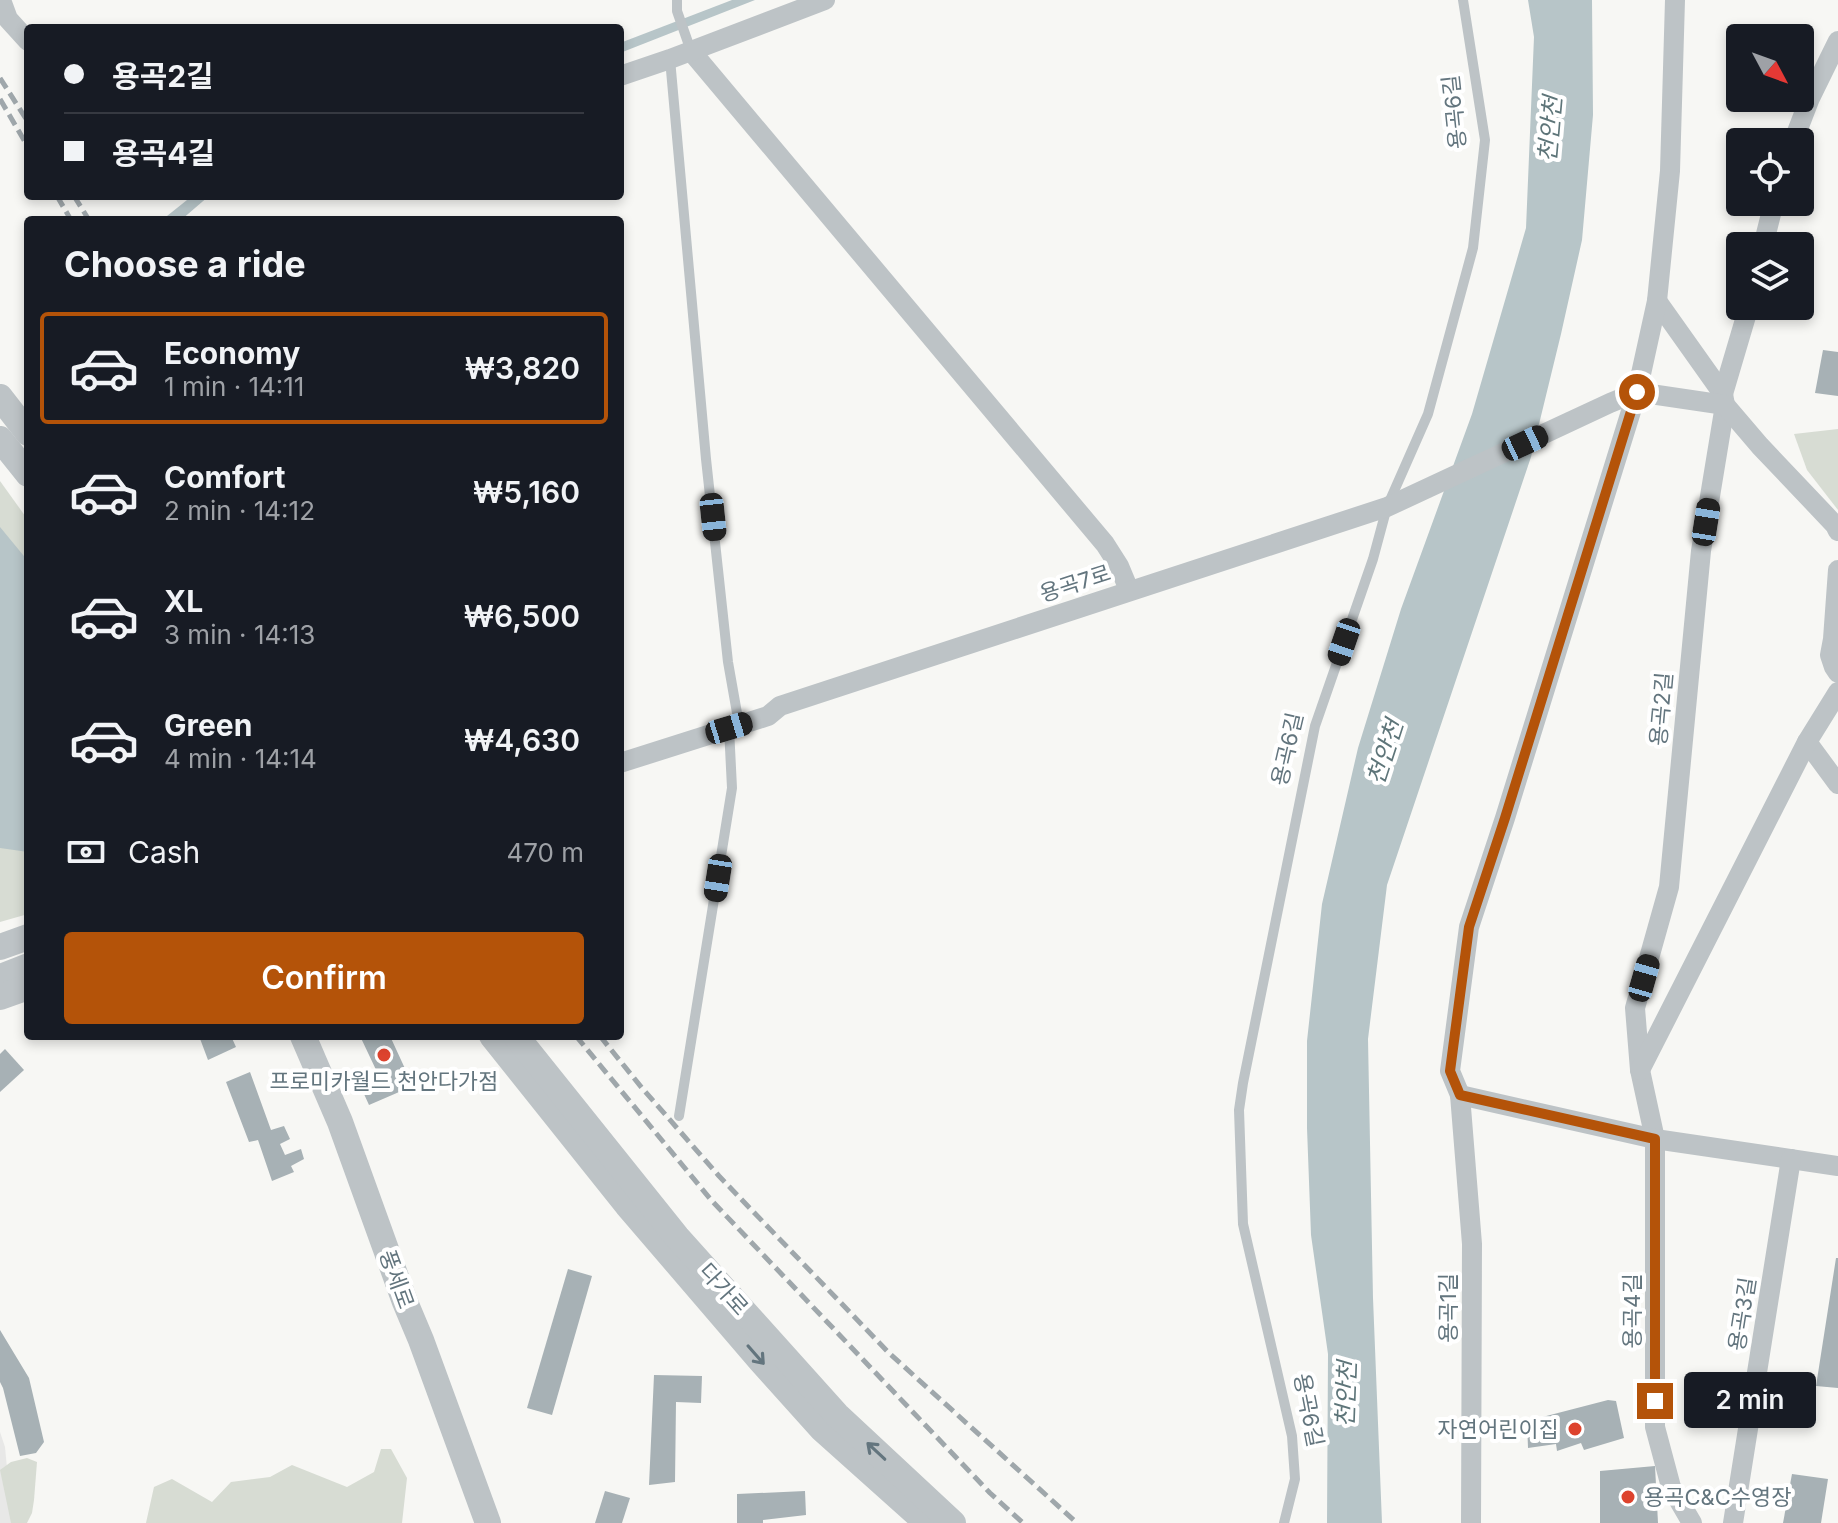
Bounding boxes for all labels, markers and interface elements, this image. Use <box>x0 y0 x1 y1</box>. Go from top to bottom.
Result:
north arrow <box>1726 24 1814 112</box>
map controls <box>1726 24 1814 320</box>
text: 용곡2길 <box>112 58 214 94</box>
street label: 용곡6길 <box>1437 74 1471 150</box>
water label: 천안천 <box>1533 92 1568 163</box>
button: locate <box>1726 128 1814 216</box>
text: 용곡4길 <box>112 135 215 171</box>
button: layers <box>1726 232 1814 320</box>
text: Choose a ride <box>64 242 306 286</box>
icon: car <box>68 332 140 404</box>
text: Economy <box>164 335 300 371</box>
text: ₩3,820 <box>465 350 580 386</box>
text: 1 min · 14:11 <box>164 371 304 402</box>
route start <box>1619 374 1655 410</box>
car <box>1498 422 1552 464</box>
icon: car <box>68 456 140 528</box>
text: Comfort <box>164 459 285 495</box>
text: ₩5,160 <box>473 474 580 510</box>
car <box>699 492 727 542</box>
text: 2 min · 14:12 <box>164 495 315 526</box>
car <box>1690 496 1722 548</box>
street label: 용곡7로 <box>1036 559 1114 607</box>
icon: car <box>68 580 140 652</box>
text: XL <box>164 583 203 619</box>
text: ₩6,500 <box>464 598 580 634</box>
car <box>1325 615 1363 669</box>
text: 3 min · 14:13 <box>164 619 315 650</box>
street label: 용곡2길 <box>1645 671 1677 747</box>
icon: car <box>68 704 140 776</box>
text: Green <box>164 707 252 743</box>
car <box>703 710 755 746</box>
street label: 용곡6길 <box>1266 710 1308 788</box>
water label: 천안천 <box>1361 713 1410 788</box>
text: ₩4,630 <box>464 722 580 758</box>
text: 4 min · 14:14 <box>164 743 317 774</box>
icon: cash <box>64 830 108 874</box>
text: Cash <box>128 834 200 870</box>
text: 470 m <box>506 837 584 868</box>
car <box>702 852 734 904</box>
button: Confirm <box>64 932 584 1024</box>
car <box>1626 952 1662 1004</box>
marker: 프로미카월드 천안다가점 <box>375 1046 393 1064</box>
place label: 프로미카월드 천안다가점 <box>270 1068 498 1094</box>
street label: 풍세로 <box>374 1246 420 1312</box>
street label: 다가로 <box>694 1258 754 1320</box>
street label: 용곡1길 <box>1435 1273 1461 1343</box>
street label: 용곡4길 <box>1619 1274 1645 1348</box>
street label: 용곡3길 <box>1723 1275 1761 1353</box>
one-way arrow <box>746 1345 764 1365</box>
water label: 천안천 <box>1330 1357 1362 1428</box>
street label: 용곡6길 <box>1289 1371 1329 1449</box>
callout: 2 min <box>1683 1373 1815 1429</box>
route end <box>1637 1383 1673 1419</box>
text: 2 min <box>1716 1384 1784 1415</box>
place label: 자연어린이집 <box>1438 1416 1559 1442</box>
marker: 자연어린이집 <box>1566 1420 1584 1438</box>
one-way arrow <box>866 1442 886 1460</box>
place label: 용곡C&C수영장 <box>1644 1484 1792 1510</box>
marker: 용곡C&C수영장 <box>1619 1488 1637 1506</box>

